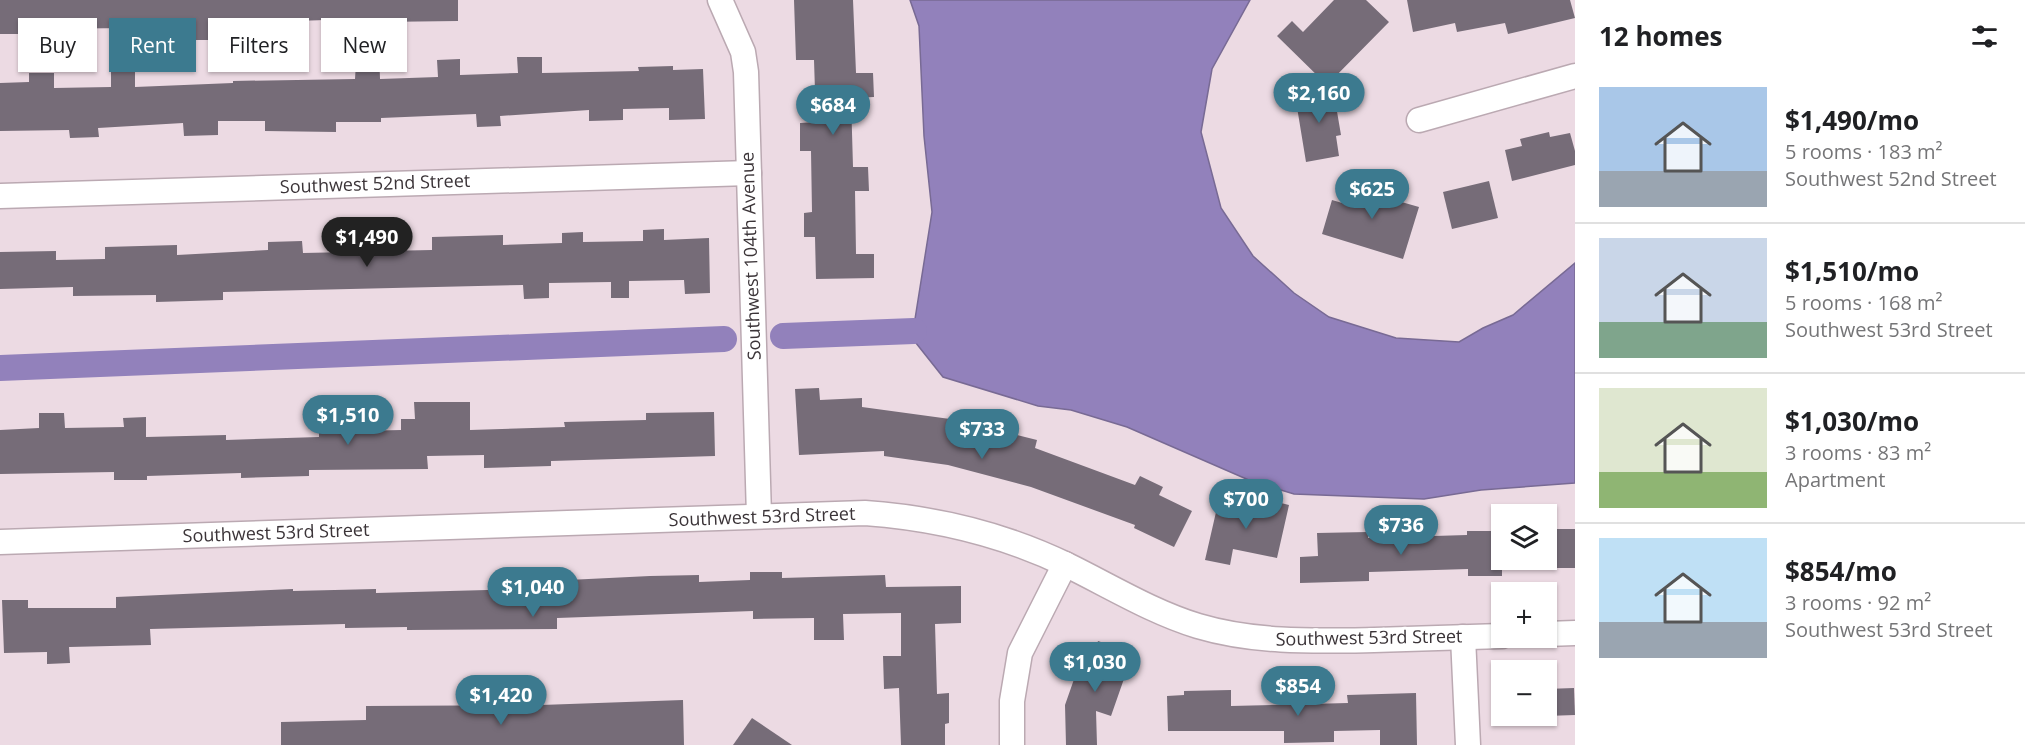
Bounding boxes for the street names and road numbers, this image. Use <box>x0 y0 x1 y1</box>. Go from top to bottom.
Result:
street label: Southwest 104th Avenue <box>734 151 766 361</box>
street label: Southwest 52nd Street <box>279 168 471 198</box>
street label: Southwest 53rd Street <box>668 501 856 531</box>
street label: Southwest 53rd Street <box>182 517 370 547</box>
street label: Southwest 53rd Street <box>1275 623 1463 651</box>

